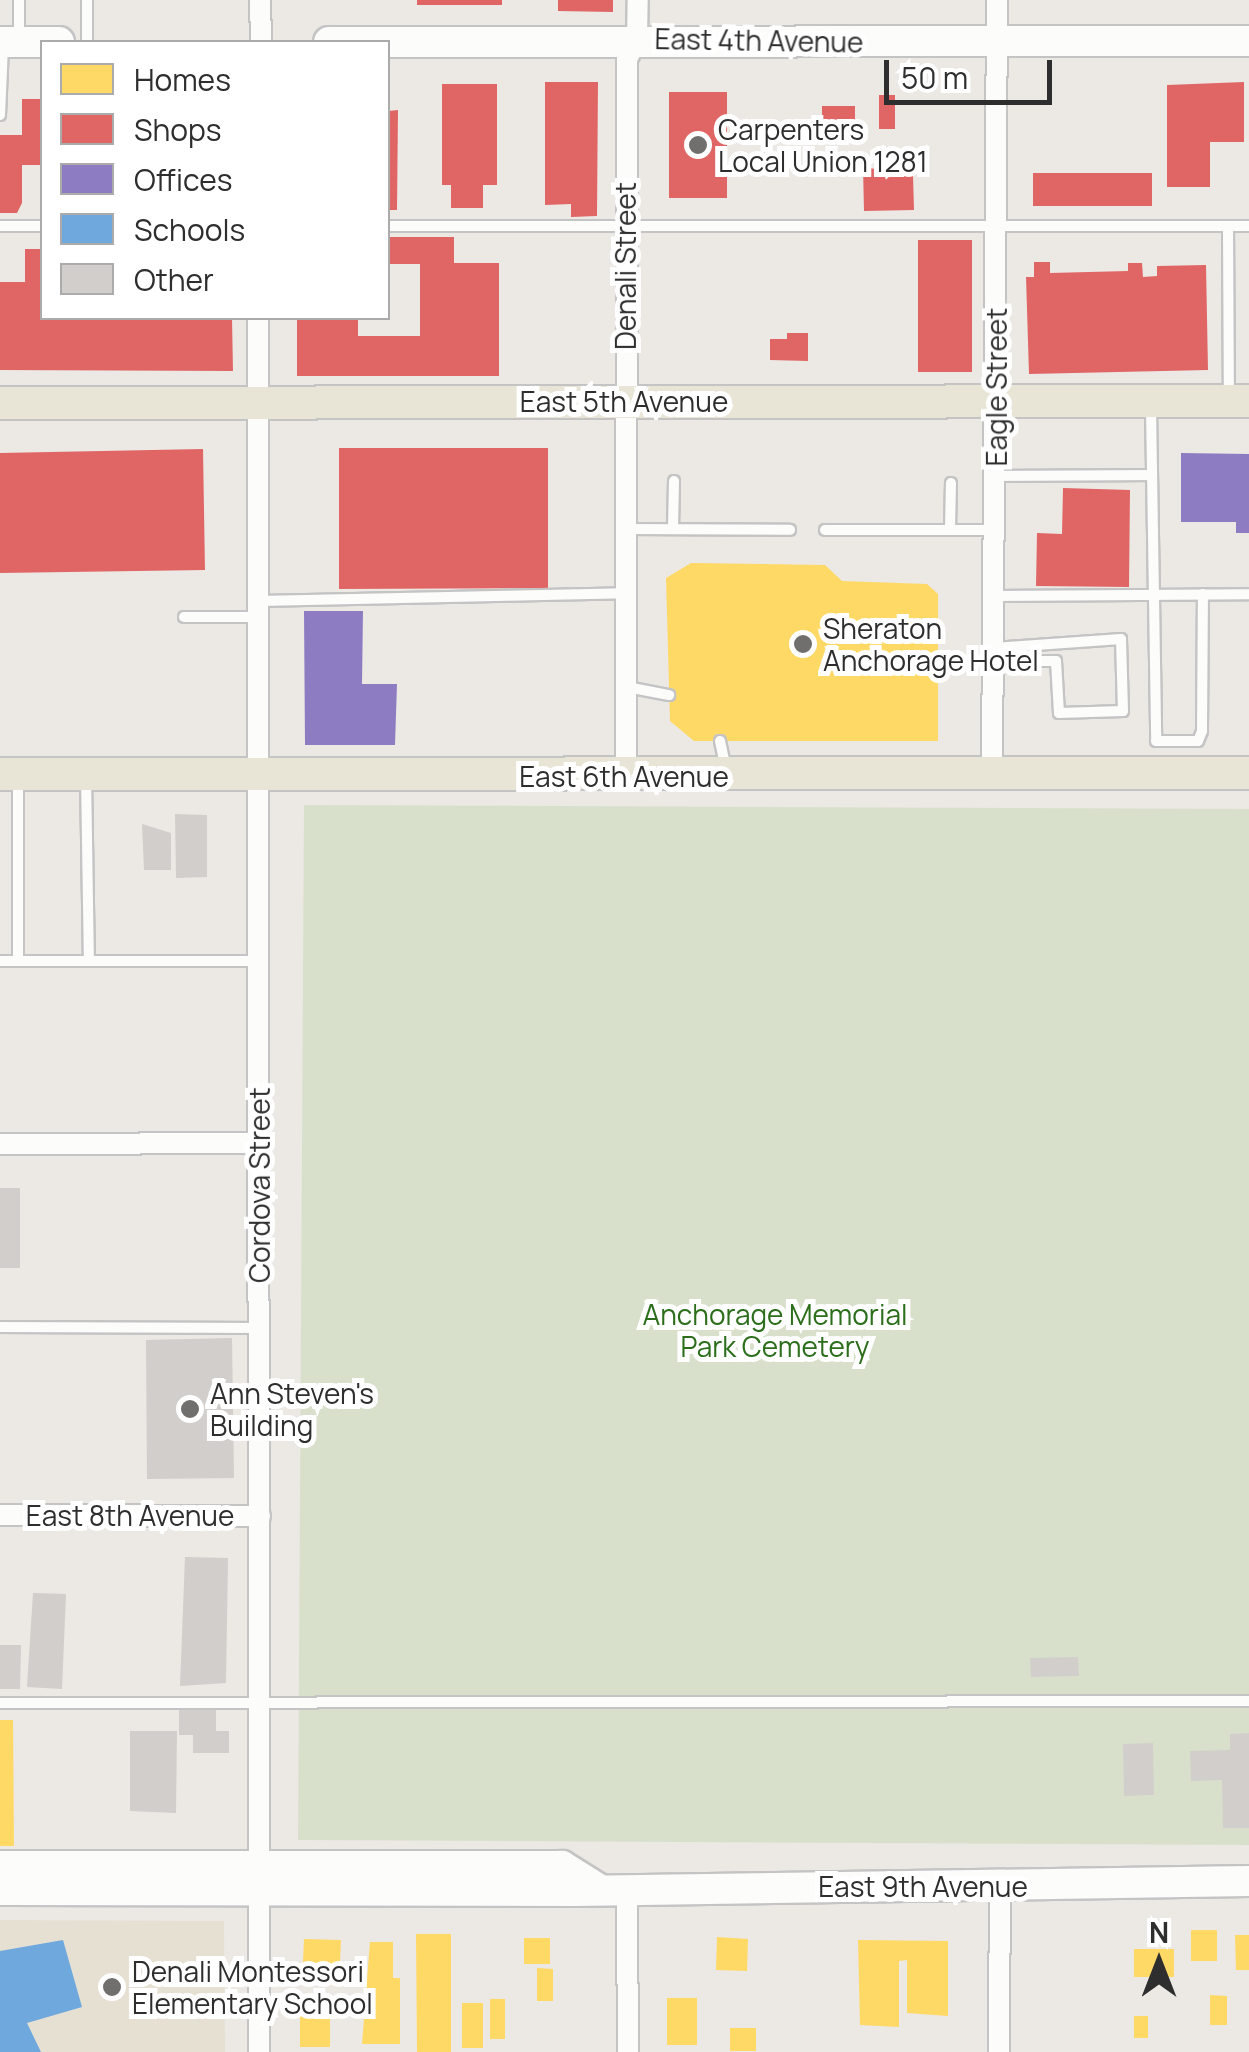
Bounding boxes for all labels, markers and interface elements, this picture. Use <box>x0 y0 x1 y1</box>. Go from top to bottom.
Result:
street label: East 4th Avenue <box>654 21 864 59</box>
legend <box>40 40 390 320</box>
scale bar <box>889 40 1056 102</box>
text: 50 m <box>901 57 968 98</box>
text: Homes <box>134 59 231 100</box>
text: Shops <box>134 109 221 150</box>
place label: Carpenters Local Union 1281 <box>718 112 928 178</box>
marker: Carpenters Local Union 1281 <box>687 134 709 156</box>
text: Offices <box>134 159 232 200</box>
street label: Denali Street <box>608 182 642 350</box>
text: Schools <box>134 209 245 250</box>
text: Other <box>134 259 214 300</box>
street label: Eagle Street <box>979 308 1013 466</box>
street label: East 5th Avenue <box>520 384 728 418</box>
place label: Sheraton Anchorage Hotel <box>823 611 1039 677</box>
marker: Sheraton Anchorage Hotel <box>792 633 814 655</box>
street label: East 6th Avenue <box>519 759 729 793</box>
street label: Cordova Street <box>242 1087 276 1283</box>
park label: Anchorage Memorial Park Cemetery <box>642 1297 908 1363</box>
place label: Ann Steven's Building <box>210 1376 374 1442</box>
marker: Ann Steven's Building <box>179 1398 201 1420</box>
street label: East 8th Avenue <box>26 1498 234 1532</box>
street label: East 9th Avenue <box>818 1869 1028 1903</box>
north arrow <box>1109 1912 1209 2012</box>
text: N <box>1149 1913 1169 1951</box>
place label: Denali Montessori Elementary School <box>132 1954 373 2020</box>
marker: Denali Montessori Elementary School <box>101 1976 123 1998</box>

